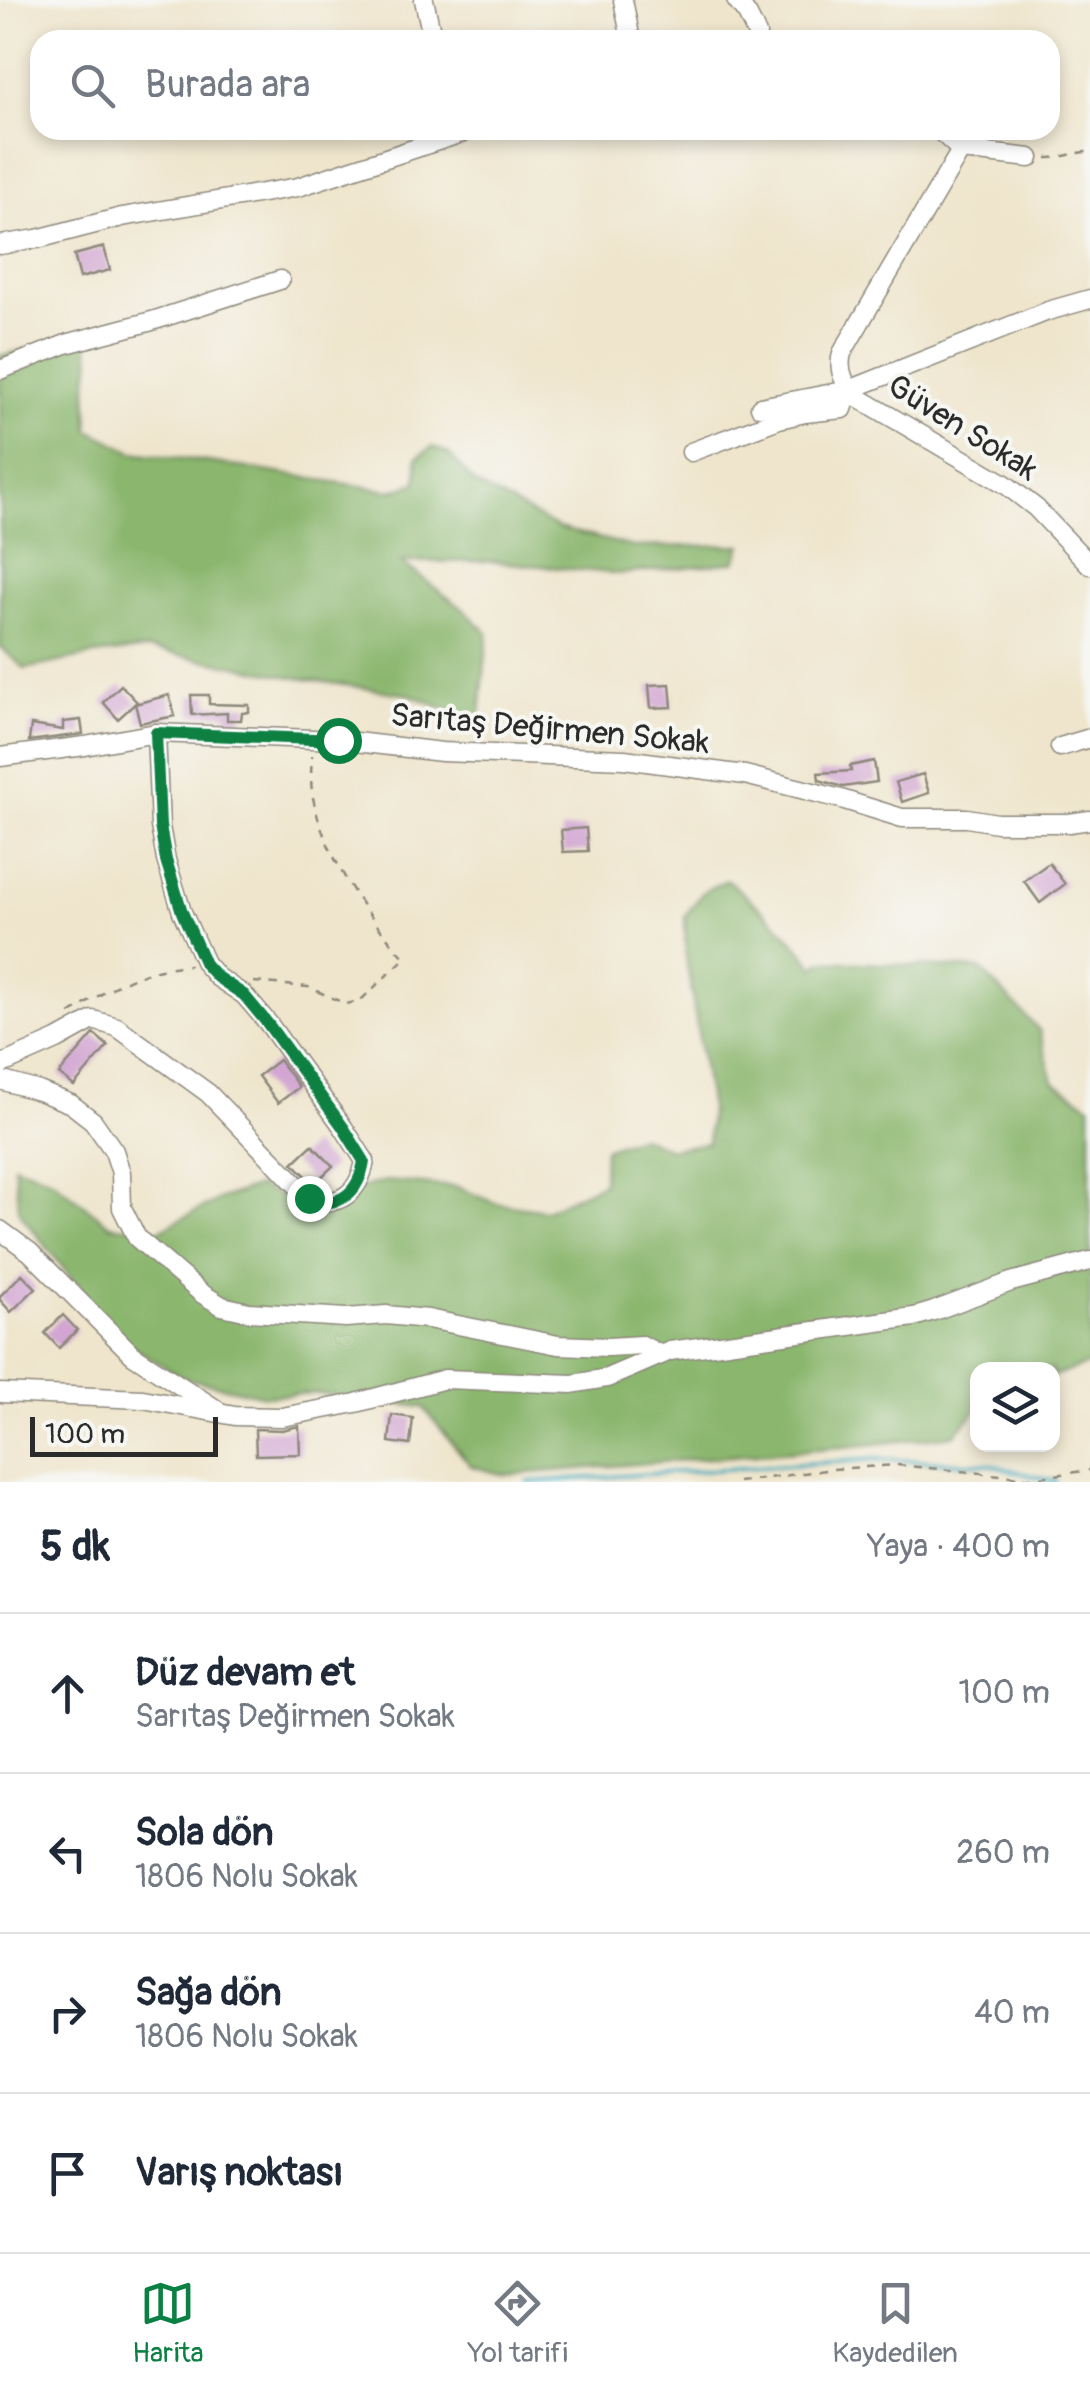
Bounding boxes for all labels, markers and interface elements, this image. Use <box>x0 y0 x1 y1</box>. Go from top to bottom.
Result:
search box <box>30 30 1060 140</box>
icon: search <box>65 58 120 113</box>
text: Burada ara <box>145 61 310 109</box>
street label: Güven Sokak <box>880 366 1045 490</box>
street label: Sarıtaş Değirmen Sokak <box>389 695 711 763</box>
route start <box>316 718 362 764</box>
route end <box>287 1176 333 1222</box>
map controls <box>970 1362 1060 1452</box>
button: layers <box>970 1362 1060 1452</box>
scale bar <box>30 1412 218 1456</box>
text: 100 m <box>45 1417 125 1452</box>
text: 5 dk <box>40 1521 110 1573</box>
text: Yaya · 400 m <box>867 1527 1050 1567</box>
text: Düz devam et <box>135 1649 355 1697</box>
icon: ahead <box>40 1666 95 1721</box>
text: 100 m <box>958 1673 1050 1713</box>
text: Sarıtaş Değirmen Sokak <box>135 1697 455 1737</box>
text: Sola dön <box>135 1809 273 1857</box>
icon: left <box>40 1826 95 1881</box>
text: 260 m <box>956 1833 1050 1873</box>
text: 1806 Nolu Sokak <box>135 1857 358 1897</box>
text: Sağa dön <box>135 1969 282 2017</box>
icon: right <box>40 1986 95 2041</box>
text: 40 m <box>974 1993 1050 2033</box>
text: 1806 Nolu Sokak <box>135 2017 358 2057</box>
icon: arrive <box>40 2146 95 2201</box>
text: Varış noktası <box>135 2149 343 2197</box>
tab: Harita <box>132 2276 204 2371</box>
tab: Yol tarifi <box>468 2276 568 2371</box>
tab: Kaydedilen <box>832 2276 958 2371</box>

